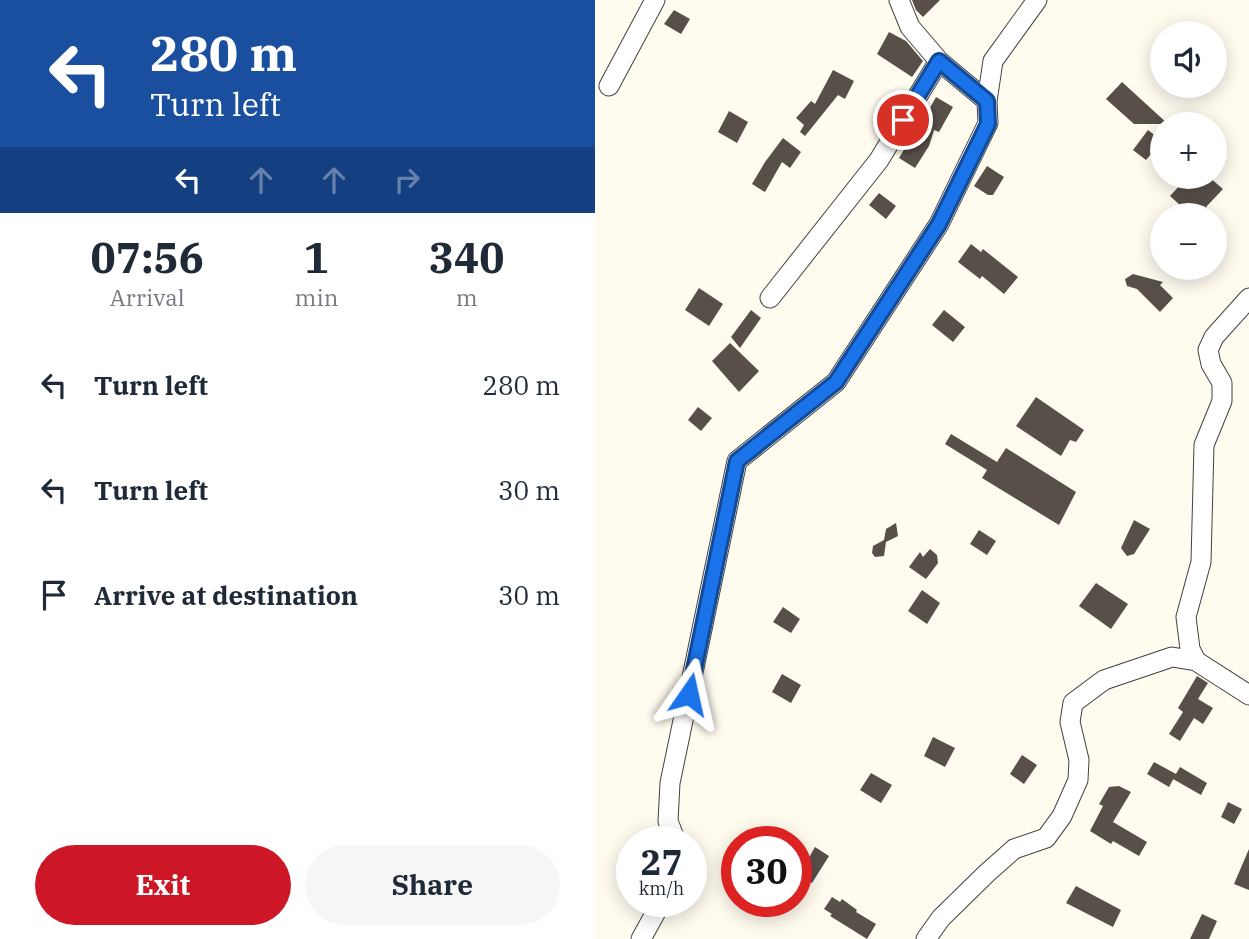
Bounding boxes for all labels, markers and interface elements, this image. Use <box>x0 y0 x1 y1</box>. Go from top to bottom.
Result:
text: 280 m <box>150 21 297 84</box>
map controls <box>1150 21 1227 280</box>
button: sound <box>1150 21 1227 98</box>
icon: left <box>35 28 126 119</box>
text: Turn left <box>150 83 281 125</box>
pin <box>873 90 933 150</box>
icon: arrive <box>884 101 922 139</box>
button: + <box>1150 112 1227 189</box>
icon: left <box>169 161 207 199</box>
icon: ahead <box>242 161 280 199</box>
icon: ahead <box>315 161 353 199</box>
icon: right <box>388 161 426 199</box>
button: − <box>1150 203 1227 280</box>
text: 07:56 <box>90 230 204 285</box>
text: 1 <box>304 230 329 285</box>
text: 340 <box>429 230 504 285</box>
text: Arrival <box>110 282 185 312</box>
text: min <box>295 282 338 312</box>
text: m <box>456 282 478 312</box>
icon: left <box>35 366 73 404</box>
text: Turn left <box>94 368 208 402</box>
text: 280 m <box>482 368 560 402</box>
icon: left <box>35 471 73 509</box>
text: Turn left <box>94 473 208 507</box>
text: 30 m <box>498 473 560 507</box>
icon: arrive <box>35 576 73 614</box>
text: Arrive at destination <box>94 578 358 612</box>
text: 30 m <box>498 578 560 612</box>
position arrow <box>652 657 726 731</box>
speed limit sign: 30 <box>721 826 812 917</box>
text: 27 <box>640 839 683 885</box>
button: Exit <box>35 845 291 925</box>
button: Share <box>305 845 560 925</box>
text: km/h <box>639 877 684 900</box>

